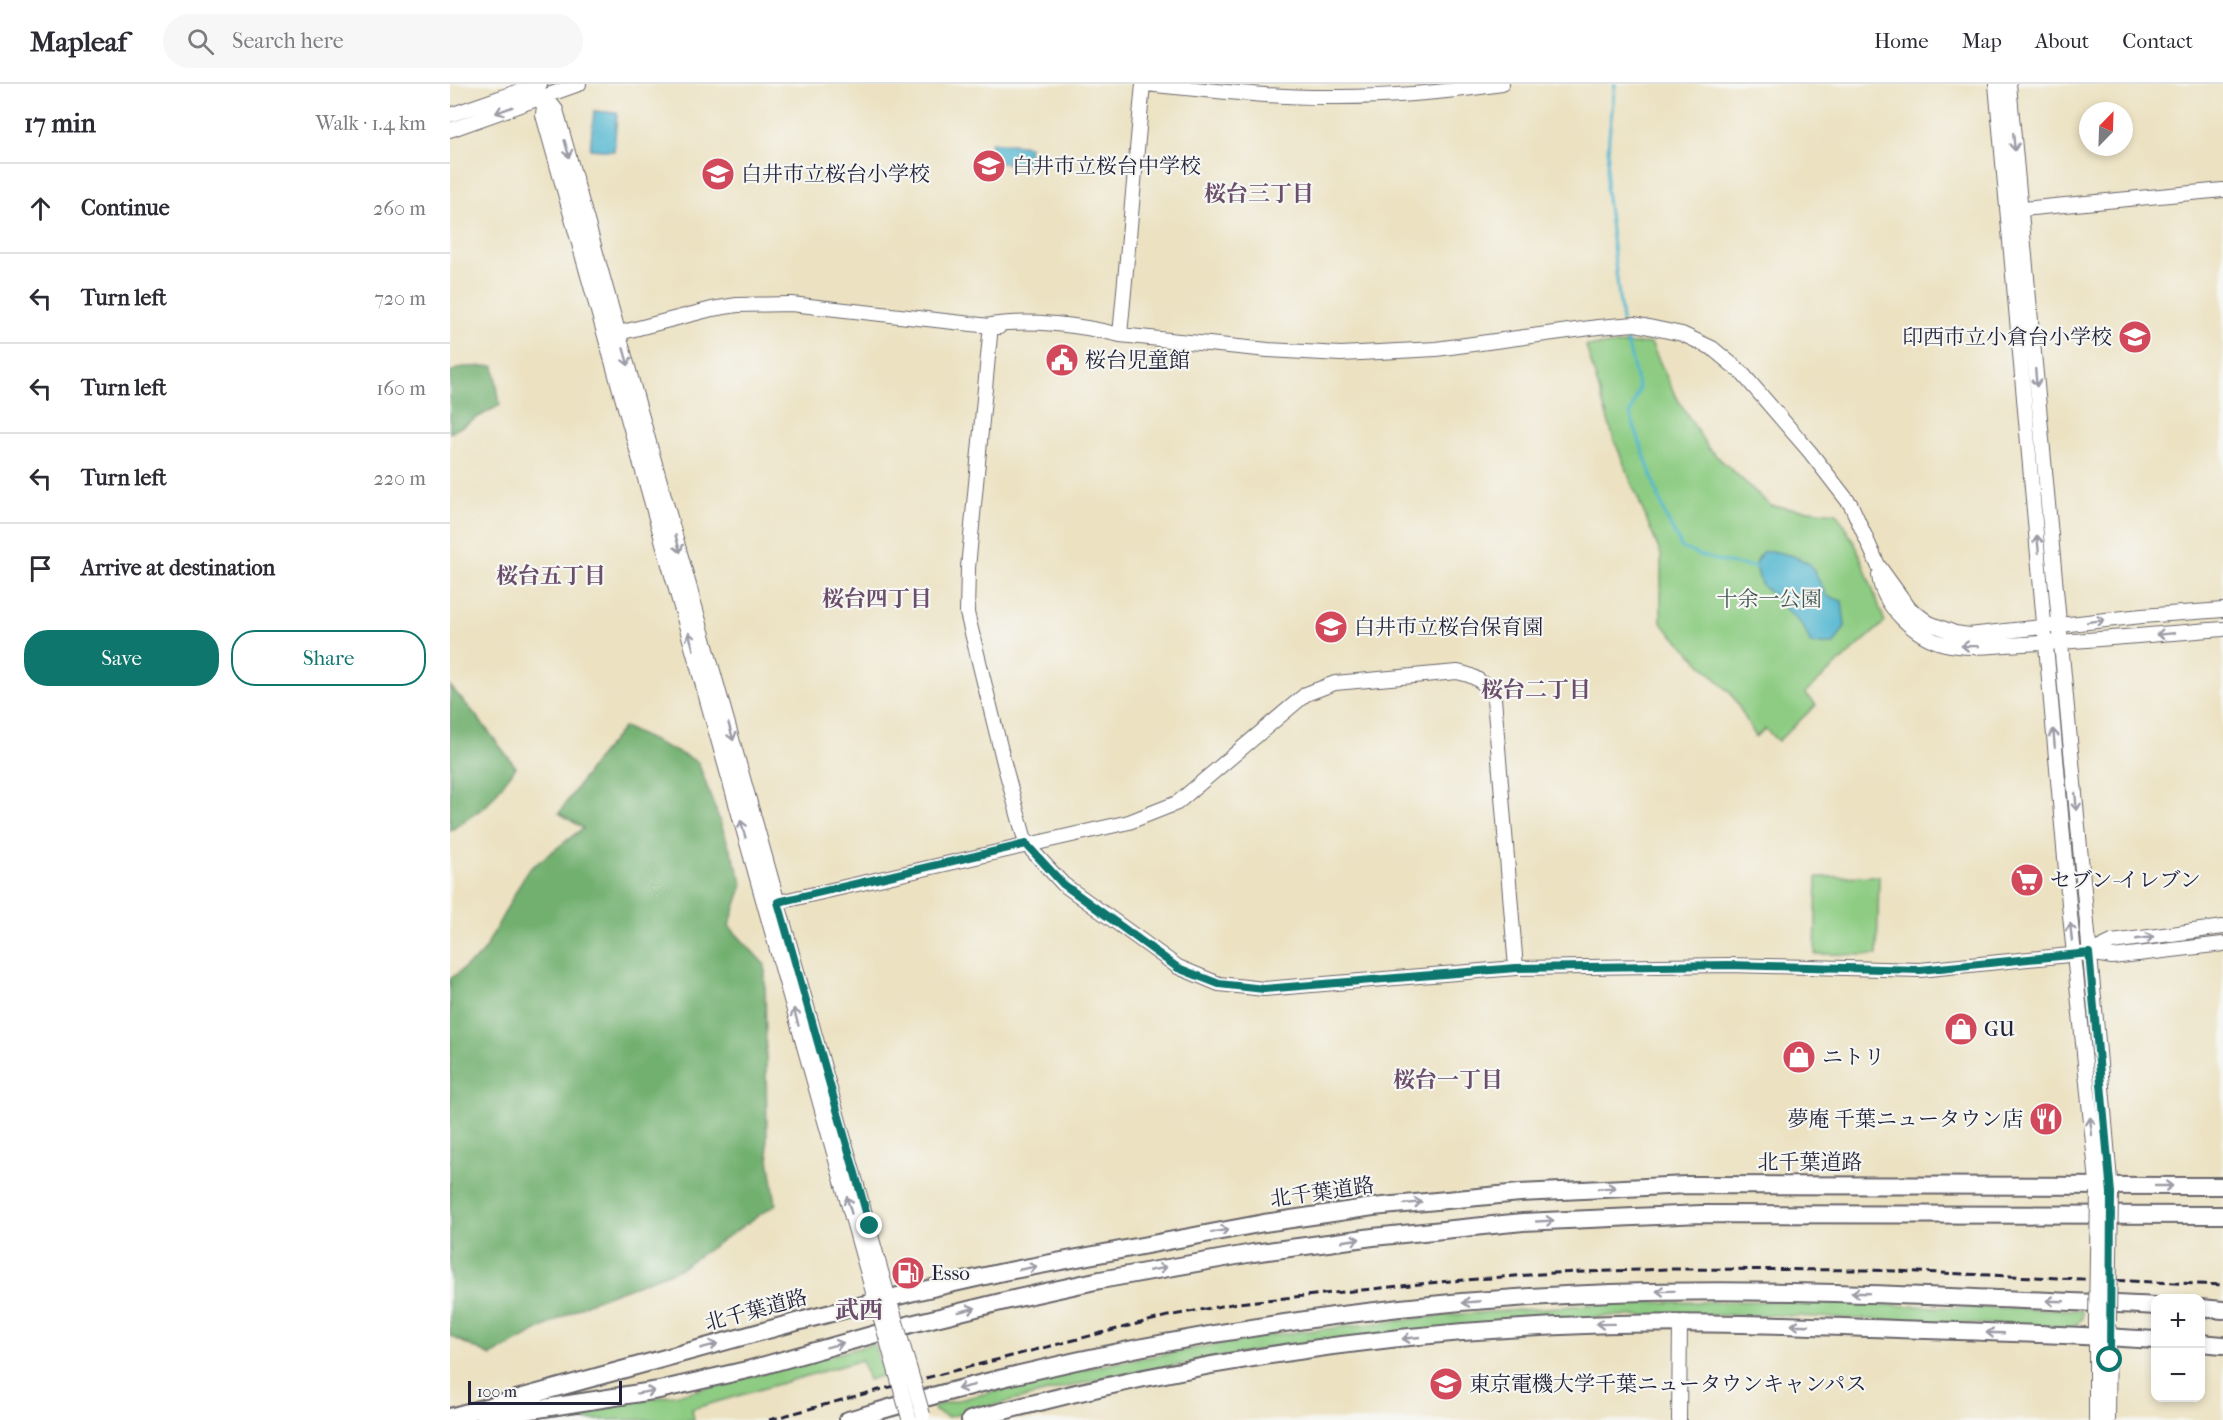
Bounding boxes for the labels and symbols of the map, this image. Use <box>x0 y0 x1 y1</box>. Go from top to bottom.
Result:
north arrow <box>2079 102 2133 156</box>
one-way arrow <box>495 106 514 117</box>
one-way arrow <box>2009 132 2020 152</box>
one-way arrow <box>562 139 573 158</box>
school or university icon: 白井市立桜台中学校 <box>971 148 1007 184</box>
place label: 白井市立桜台中学校 <box>1012 154 1201 178</box>
school or university icon: 白井市立桜台小学校 <box>700 156 736 192</box>
place label: 白井市立桜台小学校 <box>741 162 930 186</box>
district label: 桜台三丁目 <box>1204 181 1314 207</box>
school or university icon: 印西市立小倉台小学校 <box>2117 319 2153 355</box>
place label: 印西市立小倉台小学校 <box>1902 325 2112 349</box>
public building icon: 桜台児童館 <box>1044 342 1080 378</box>
one-way arrow <box>621 347 632 366</box>
place label: 桜台児童館 <box>1085 348 1190 372</box>
one-way arrow <box>2031 368 2042 388</box>
one-way arrow <box>673 535 684 554</box>
one-way arrow <box>2032 535 2043 554</box>
district label: 桜台五丁目 <box>496 563 606 589</box>
district label: 桜台四丁目 <box>822 586 932 612</box>
park label: 十余一公園 <box>1717 587 1822 611</box>
school or university icon: 白井市立桜台保育園 <box>1313 609 1349 645</box>
place label: 白井市立桜台保育園 <box>1354 615 1543 639</box>
one-way arrow <box>2086 616 2106 627</box>
one-way arrow <box>2155 629 2175 640</box>
one-way arrow <box>684 632 696 651</box>
one-way arrow <box>1961 640 1981 652</box>
district label: 桜台二丁目 <box>1481 677 1591 703</box>
one-way arrow <box>726 722 737 741</box>
one-way arrow <box>2049 729 2060 749</box>
one-way arrow <box>2071 792 2082 812</box>
one-way arrow <box>737 820 748 839</box>
supermarket icon: セブン-イレブン <box>2009 862 2045 898</box>
place label: セブン-イレブン <box>2050 868 2201 892</box>
one-way arrow <box>2066 923 2077 943</box>
one-way arrow <box>2134 932 2154 943</box>
one-way arrow <box>790 1008 801 1027</box>
shop icon: GU <box>1943 1011 1979 1047</box>
place label: GU <box>1984 1017 2016 1041</box>
shop icon: ニトリ <box>1781 1039 1817 1075</box>
place label: ニトリ <box>1822 1045 1885 1069</box>
district label: 桜台一丁目 <box>1393 1067 1503 1093</box>
restaurant icon: 夢庵 千葉ニュータウン店 <box>2028 1101 2064 1137</box>
place label: 夢庵 千葉ニュータウン店 <box>1787 1107 2023 1131</box>
one-way arrow <box>2085 1117 2096 1137</box>
street label: 北千葉道路 <box>1758 1150 1863 1174</box>
street label: 北千葉道路 <box>1268 1173 1376 1211</box>
one-way arrow <box>2153 1180 2173 1192</box>
one-way arrow <box>1596 1182 1616 1193</box>
one-way arrow <box>842 1195 854 1214</box>
one-way arrow <box>1402 1197 1422 1208</box>
route end <box>856 1212 882 1238</box>
one-way arrow <box>1534 1215 1554 1226</box>
one-way arrow <box>1209 1225 1229 1236</box>
one-way arrow <box>1340 1234 1360 1245</box>
fuel station icon: Esso <box>890 1255 926 1291</box>
place label: Esso <box>931 1261 970 1285</box>
one-way arrow <box>1018 1262 1037 1273</box>
one-way arrow <box>1148 1263 1167 1274</box>
street label: 北千葉道路 <box>702 1285 810 1335</box>
one-way arrow <box>1656 1286 1676 1297</box>
one-way arrow <box>1851 1288 1871 1299</box>
district label: 武西 <box>835 1296 883 1324</box>
one-way arrow <box>2046 1296 2066 1307</box>
one-way arrow <box>1461 1297 1481 1308</box>
one-way arrow <box>958 1304 977 1316</box>
one-way arrow <box>1596 1318 1616 1330</box>
one-way arrow <box>1791 1320 1811 1331</box>
one-way arrow <box>1986 1327 2006 1338</box>
one-way arrow <box>1402 1333 1421 1344</box>
one-way arrow <box>699 1339 718 1351</box>
one-way arrow <box>825 1339 844 1350</box>
route start <box>2096 1346 2122 1372</box>
school or university icon: 東京電機大学千葉ニュータウンキャンパス <box>1428 1366 1464 1402</box>
place label: 東京電機大学千葉ニュータウンキャンパス <box>1469 1372 1867 1396</box>
scale bar <box>468 1378 622 1406</box>
one-way arrow <box>957 1381 976 1393</box>
one-way arrow <box>635 1386 655 1397</box>

